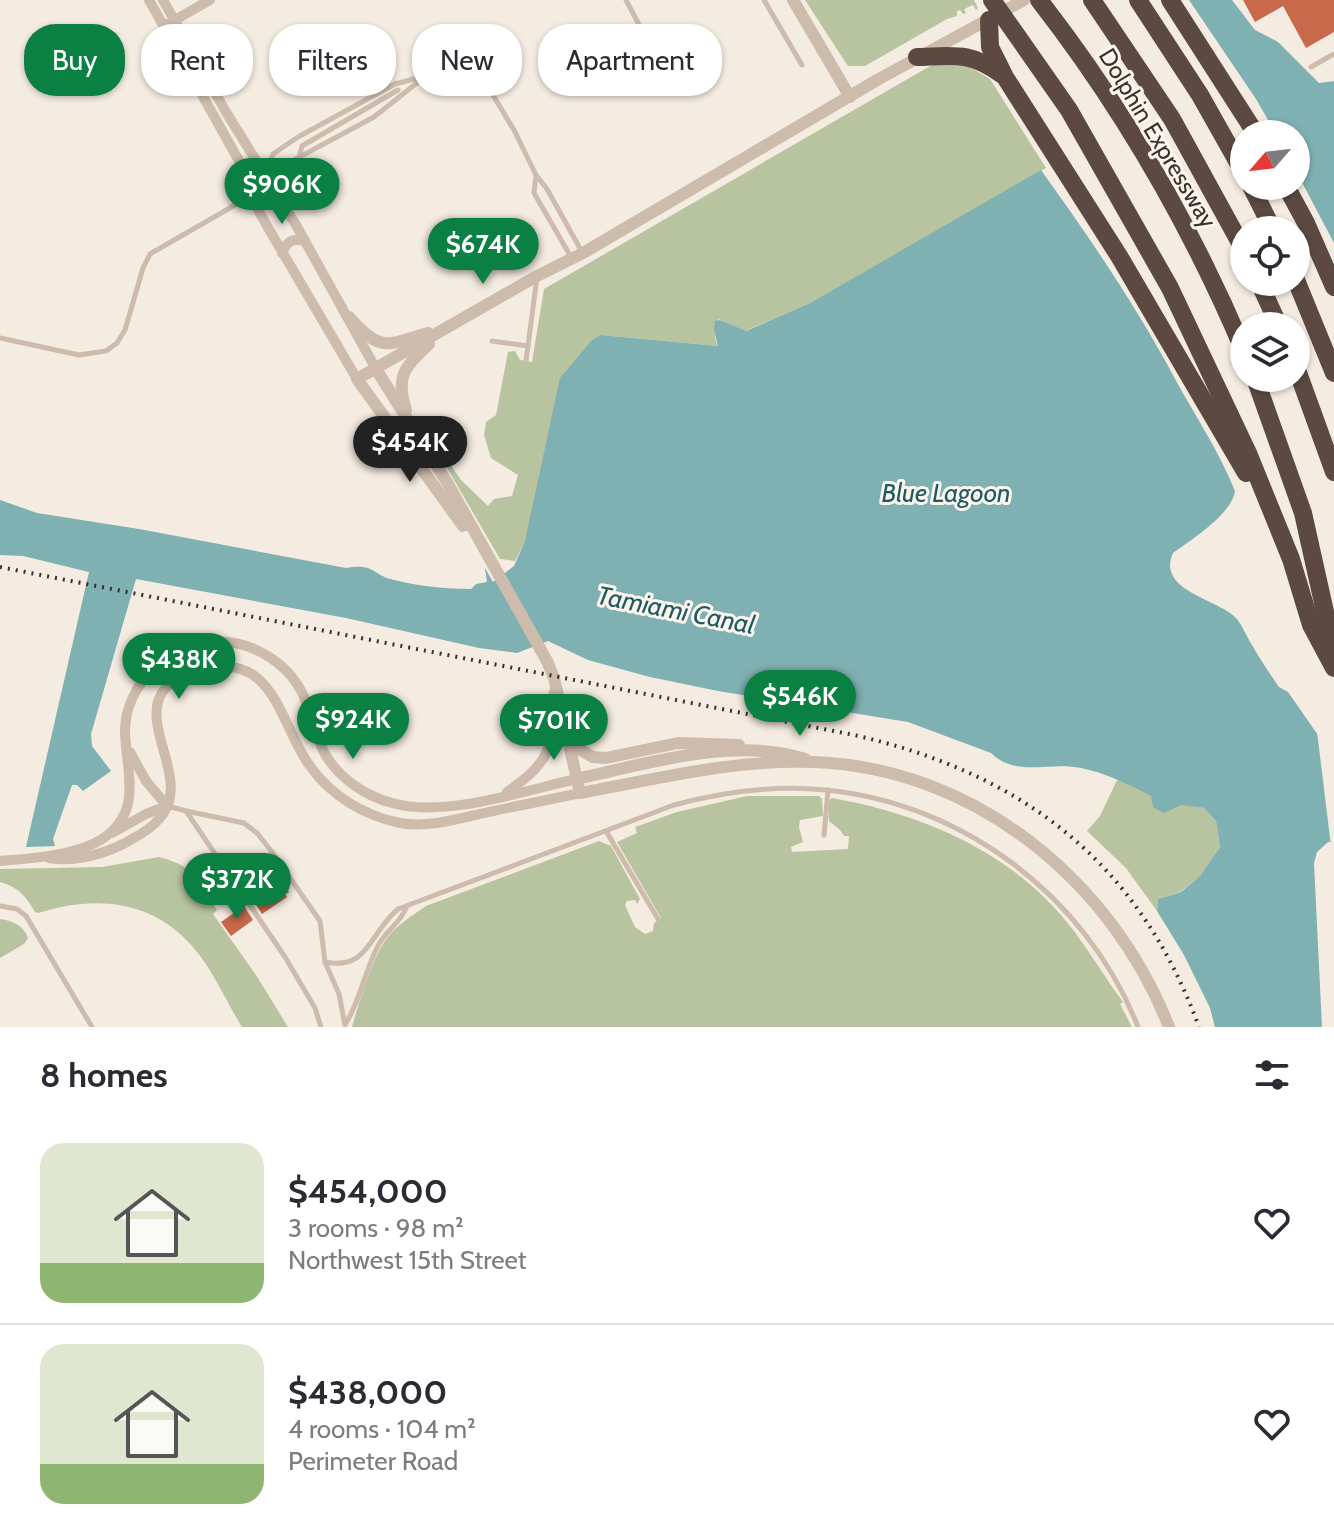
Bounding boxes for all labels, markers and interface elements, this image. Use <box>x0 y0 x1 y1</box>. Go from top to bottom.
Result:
chip: Buy <box>24 24 125 96</box>
chip: Rent <box>141 24 253 96</box>
chip: Filters <box>269 24 396 96</box>
chip: New <box>412 24 522 96</box>
chip: Apartment <box>538 24 722 96</box>
street label: Dolphin Expressway <box>1093 43 1223 233</box>
north arrow <box>1230 120 1310 200</box>
map controls <box>1230 120 1310 392</box>
pin: $906K <box>226 158 338 226</box>
text: $906K <box>243 168 321 200</box>
button: locate <box>1230 216 1310 296</box>
pin: $674K <box>427 218 539 286</box>
text: $674K <box>446 228 520 260</box>
button: layers <box>1230 312 1310 392</box>
pin: $454K <box>354 416 466 484</box>
text: $454K <box>371 426 449 458</box>
water label: Blue Lagoon <box>882 477 1010 509</box>
water label: Tamiami Canal <box>594 579 758 641</box>
pin: $438K <box>123 633 235 701</box>
text: $438K <box>140 643 218 675</box>
pin: $546K <box>744 670 856 738</box>
text: $546K <box>762 680 838 712</box>
pin: $924K <box>297 693 409 761</box>
pin: $701K <box>498 694 610 762</box>
text: $924K <box>315 703 391 735</box>
text: $701K <box>518 704 590 736</box>
pin: $372K <box>181 853 293 921</box>
text: $372K <box>201 863 273 895</box>
icon: filters <box>1250 1053 1294 1097</box>
text: 8 homes <box>40 1054 168 1096</box>
text: $454,000 <box>288 1170 448 1212</box>
icon: home <box>104 1175 200 1271</box>
icon: heart <box>1250 1201 1294 1245</box>
text: 3 rooms · 98 m² <box>288 1212 464 1244</box>
text: Northwest 15th Street <box>288 1244 527 1276</box>
text: $438,000 <box>288 1371 447 1413</box>
icon: home <box>104 1376 200 1472</box>
icon: heart <box>1250 1402 1294 1446</box>
text: 4 rooms · 104 m² <box>288 1413 476 1445</box>
text: Perimeter Road <box>288 1445 458 1477</box>

